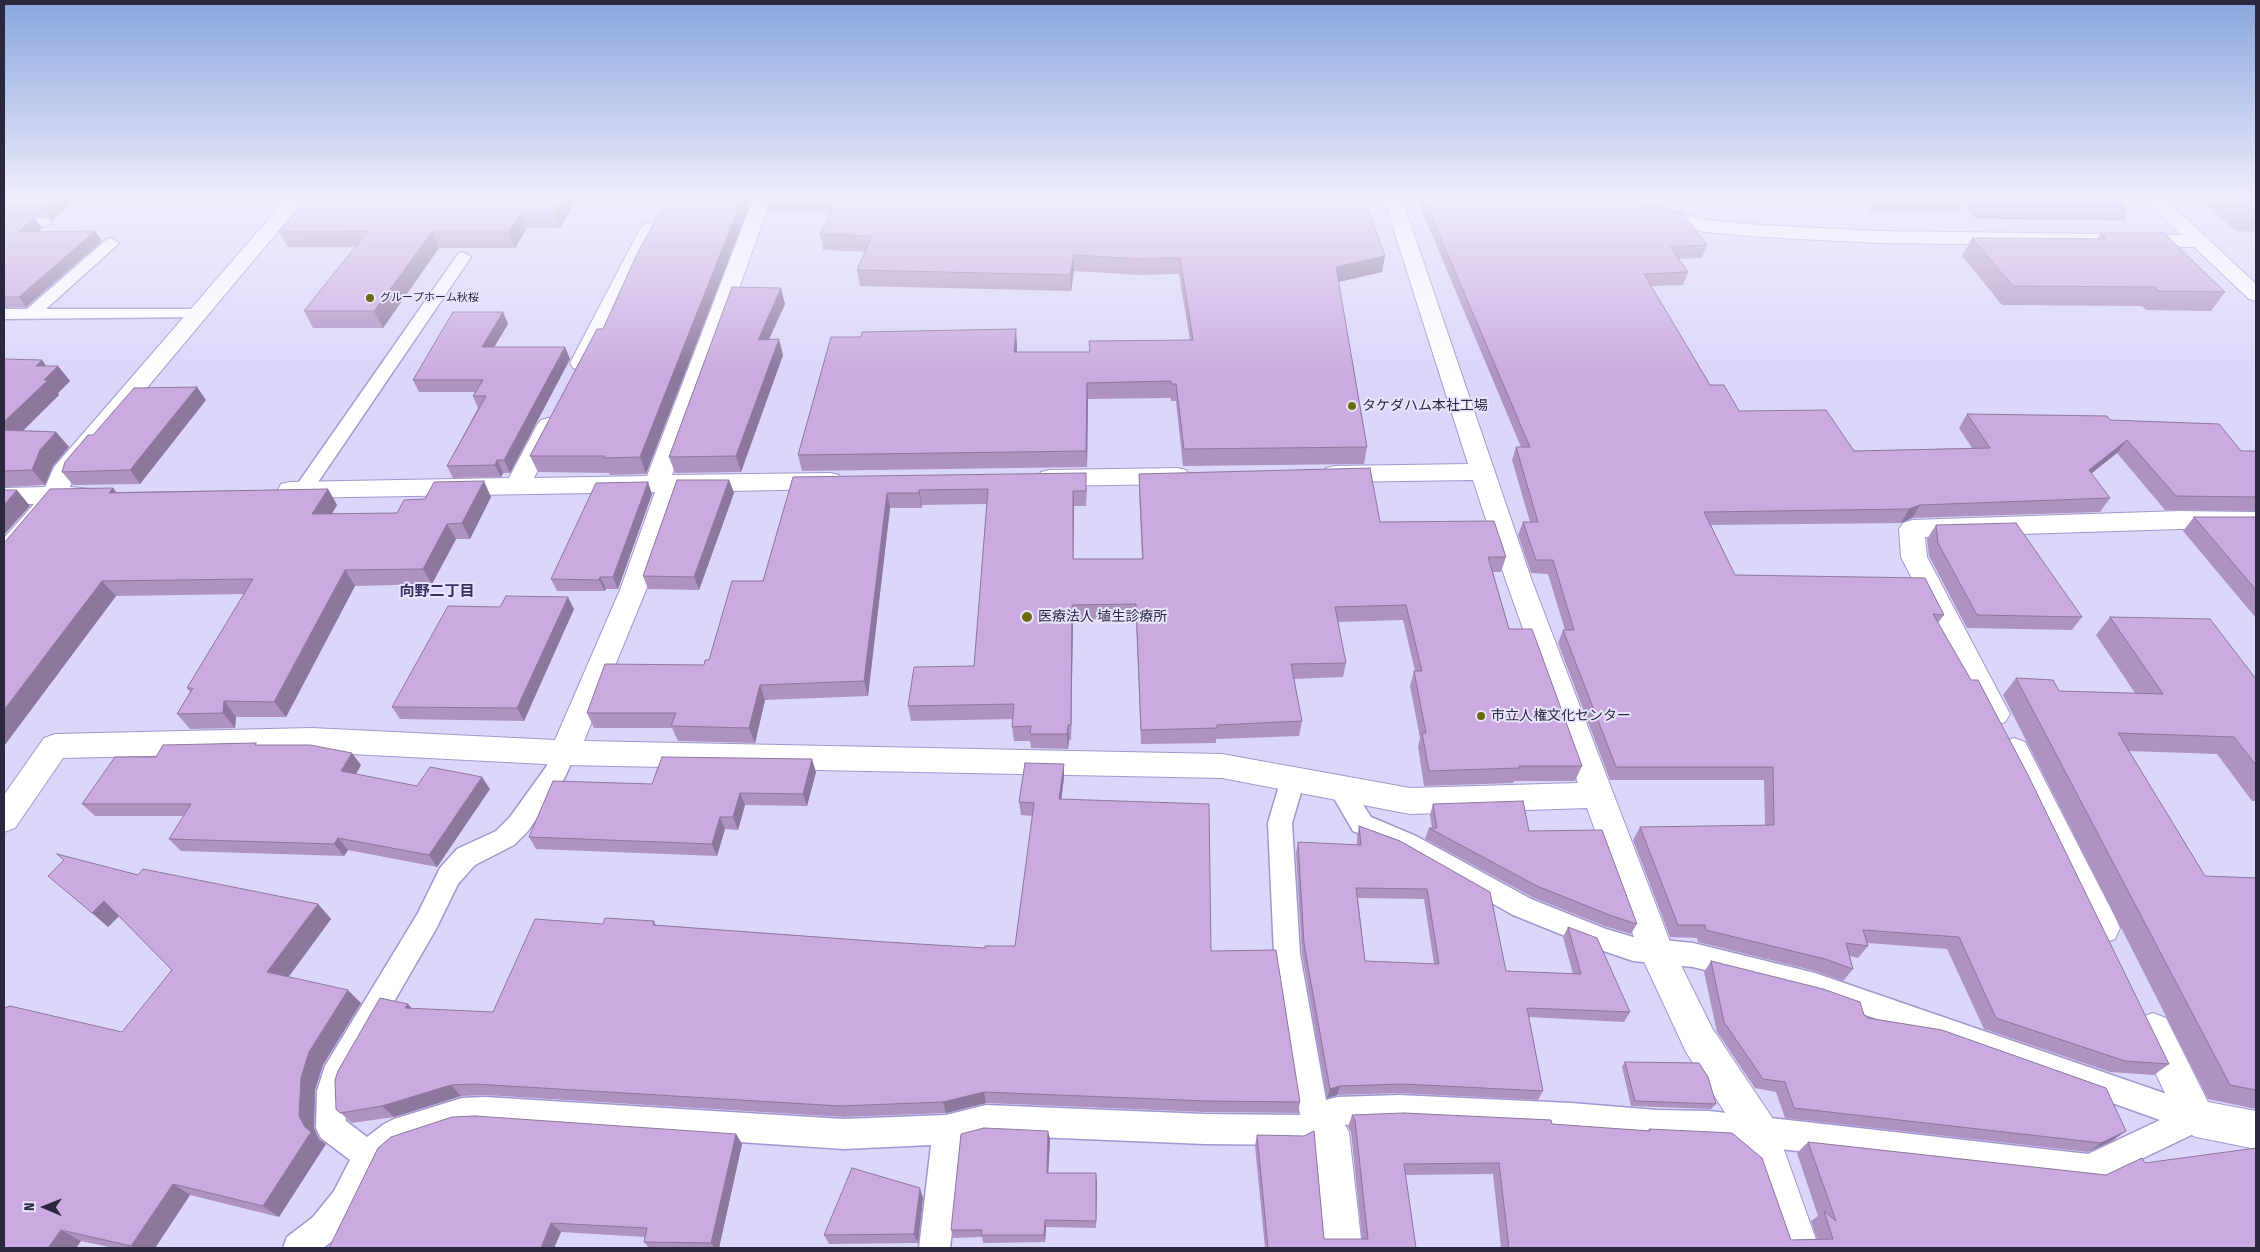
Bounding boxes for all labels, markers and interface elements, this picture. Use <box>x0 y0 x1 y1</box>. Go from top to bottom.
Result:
place label: グループホーム秋桜 <box>380 291 479 305</box>
marker: グループホーム秋桜 <box>364 292 376 304</box>
place label: タケダハム本社工場 <box>1362 398 1488 414</box>
marker: タケダハム本社工場 <box>1346 400 1358 412</box>
district label: 向野二丁目 <box>400 583 474 601</box>
place label: 医療法人 埴生診療所 <box>1038 609 1167 625</box>
marker: 医療法人 埴生診療所 <box>1020 610 1034 624</box>
place label: 市立人権文化センター <box>1491 708 1631 724</box>
marker: 市立人権文化センター <box>1475 710 1487 722</box>
north arrow <box>20 1182 70 1232</box>
text: N <box>21 1202 38 1211</box>

